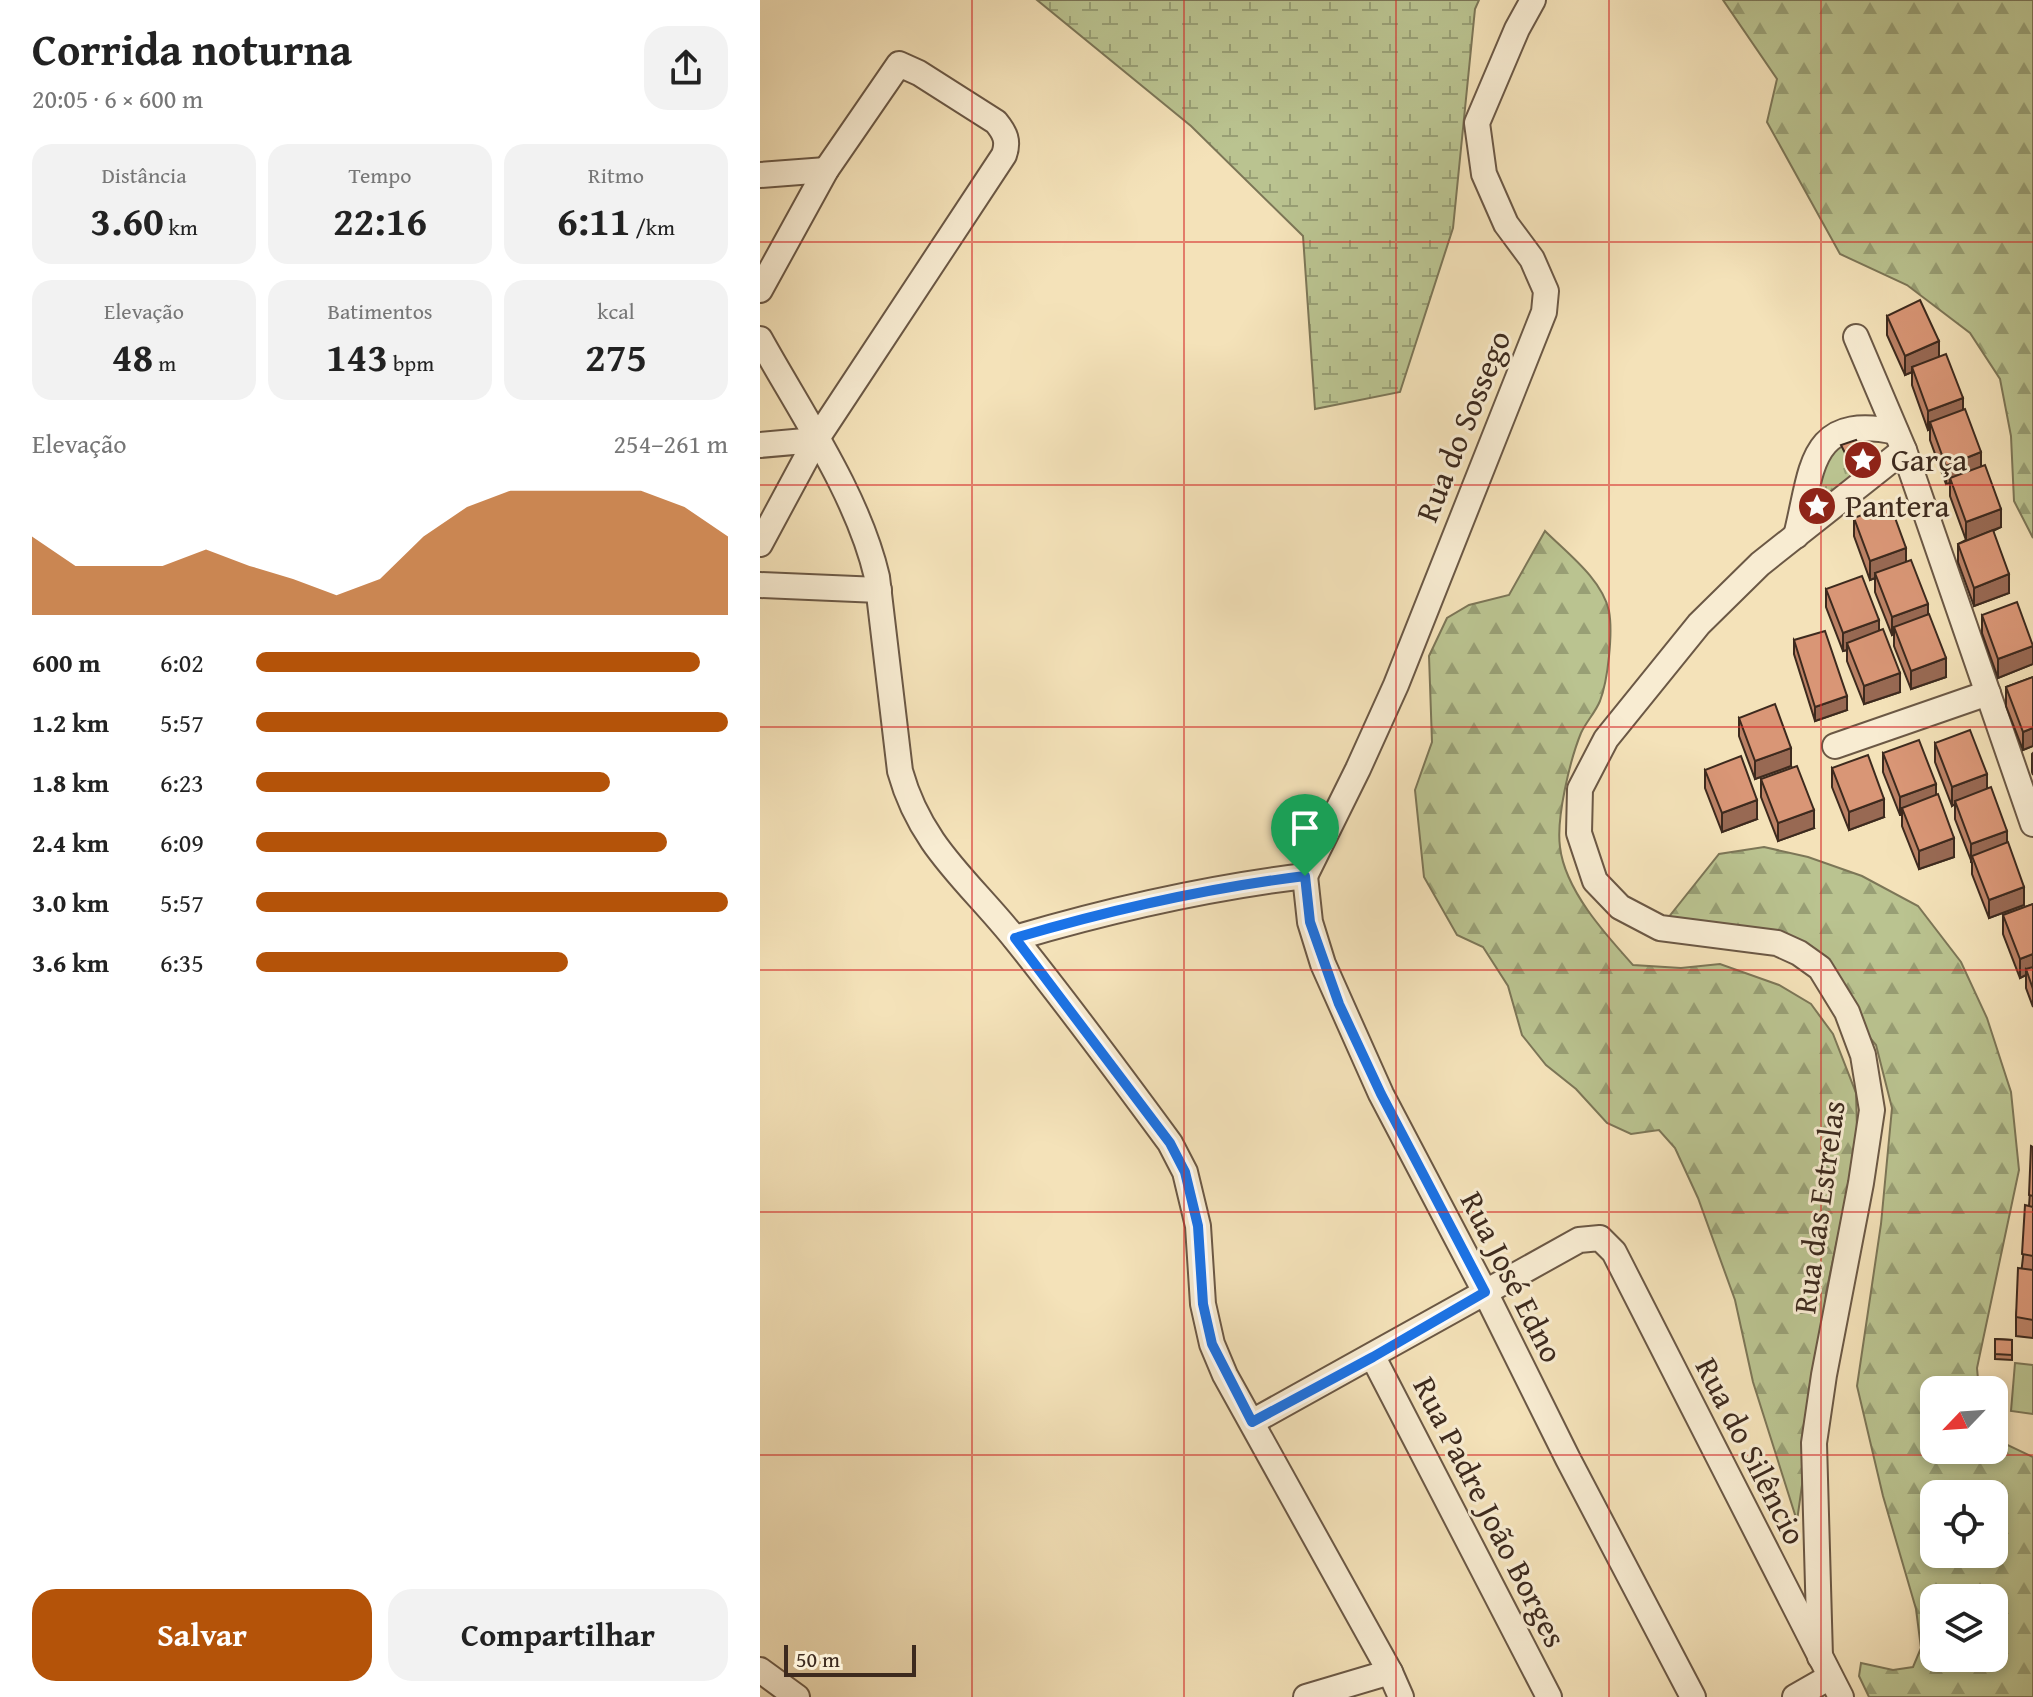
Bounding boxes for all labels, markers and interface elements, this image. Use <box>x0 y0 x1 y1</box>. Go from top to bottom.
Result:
text: Corrida noturna <box>32 17 352 81</box>
button: share <box>644 26 728 110</box>
text: 20:05 · 6 × 600 m <box>32 79 203 118</box>
text: Distância <box>101 159 187 191</box>
text: Tempo <box>349 159 411 191</box>
text: Ritmo <box>588 159 644 191</box>
text: 3.60 <box>90 191 164 250</box>
text: 22:16 <box>333 191 427 250</box>
text: 6:11 <box>557 191 631 250</box>
text: km <box>164 211 198 243</box>
text: /km <box>631 211 675 243</box>
text: Elevação <box>104 295 184 327</box>
text: Batimentos <box>327 295 433 327</box>
text: kcal <box>597 295 635 327</box>
street label: Rua do Sossego <box>1403 323 1522 529</box>
text: 48 <box>112 327 153 386</box>
text: 143 <box>326 327 388 386</box>
text: 275 <box>585 327 647 386</box>
text: m <box>153 347 176 379</box>
text: bpm <box>388 347 434 379</box>
text: Elevação <box>32 424 126 463</box>
text: 254–261 m <box>614 424 728 463</box>
place label: Garça <box>1891 436 1967 483</box>
place icon: Garça <box>1842 439 1884 481</box>
place label: Pantera <box>1845 482 1950 529</box>
place icon: Pantera <box>1796 485 1838 527</box>
text: 600 m <box>32 643 100 682</box>
text: 6:02 <box>160 643 204 682</box>
text: 1.2 km <box>32 703 109 742</box>
text: 5:57 <box>160 703 204 742</box>
text: 1.8 km <box>32 763 109 802</box>
text: 6:23 <box>160 763 204 802</box>
pin <box>1271 794 1339 876</box>
icon: arrive <box>1283 806 1327 850</box>
text: 2.4 km <box>32 823 109 862</box>
text: 6:09 <box>160 823 204 862</box>
text: 3.0 km <box>32 883 109 922</box>
text: 5:57 <box>160 883 204 922</box>
text: 3.6 km <box>32 943 109 982</box>
text: 6:35 <box>160 943 204 982</box>
street label: Rua das Estrelas <box>1780 1097 1857 1316</box>
street label: Rua José Edno <box>1449 1183 1576 1371</box>
street label: Rua do Silêncio <box>1684 1349 1819 1553</box>
street label: Rua Padre João Borges <box>1402 1368 1579 1655</box>
north arrow <box>1920 1376 2008 1464</box>
map controls <box>1920 1376 2008 1672</box>
button: locate <box>1920 1480 2008 1568</box>
button: layers <box>1920 1584 2008 1672</box>
button: Salvar <box>32 1589 372 1681</box>
button: Compartilhar <box>388 1589 728 1681</box>
scale bar <box>784 1641 916 1677</box>
text: 50 m <box>796 1643 840 1675</box>

